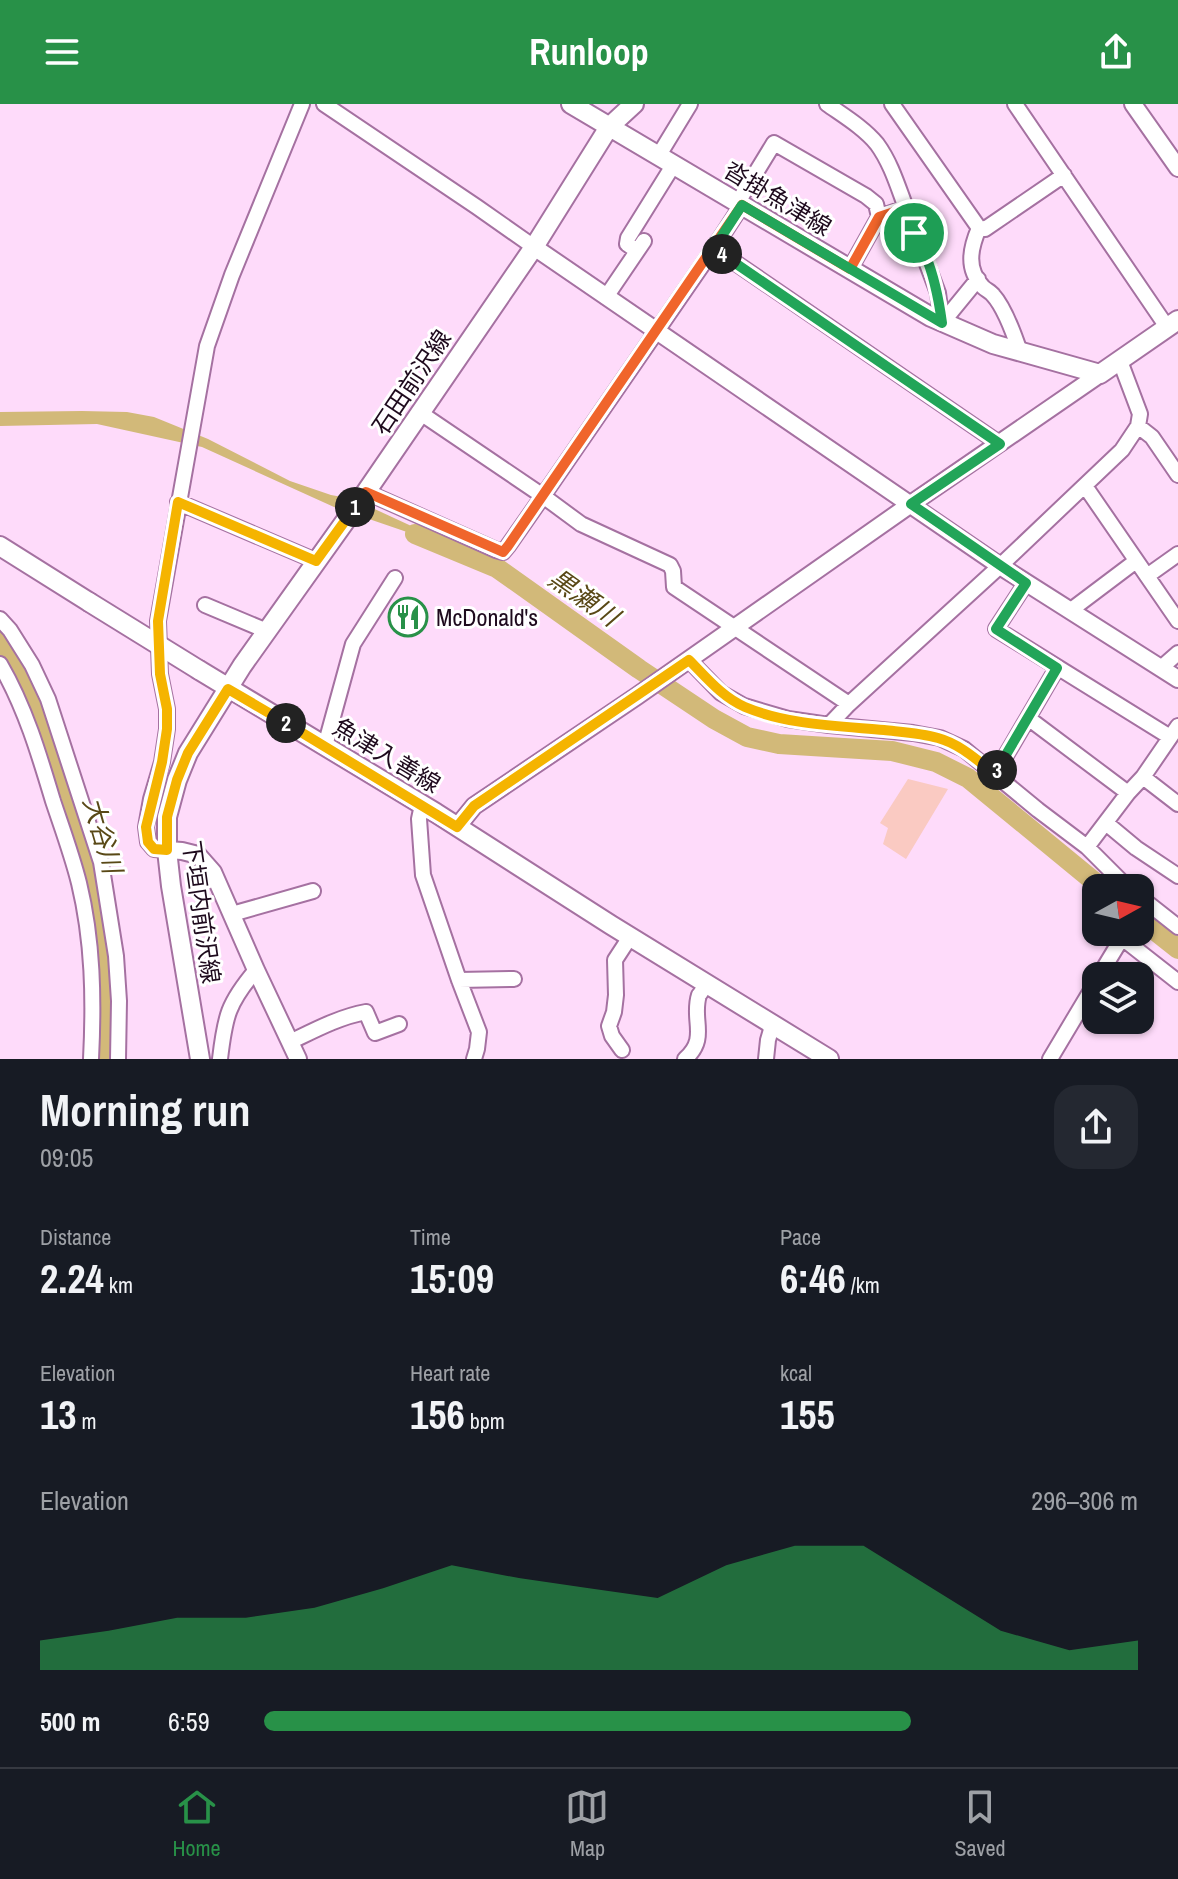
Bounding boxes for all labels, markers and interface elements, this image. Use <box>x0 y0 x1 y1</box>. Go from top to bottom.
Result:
text: Runloop <box>529 28 649 76</box>
icon: menu <box>40 30 84 74</box>
icon: share <box>1094 30 1138 74</box>
street label: 沓掛魚津線 <box>718 153 838 243</box>
pin <box>880 199 948 267</box>
icon: arrive <box>892 211 936 255</box>
pin: 4 <box>702 234 742 274</box>
text: 4 <box>717 239 727 269</box>
street label: 石田前沢線 <box>364 323 458 441</box>
pin: 1 <box>335 487 375 527</box>
text: 1 <box>350 492 360 522</box>
water label: 黒瀬川 <box>542 560 628 635</box>
restaurant icon: McDonald's <box>387 596 429 638</box>
place label: McDonald's <box>436 601 538 633</box>
pin: 2 <box>266 703 306 743</box>
text: 2 <box>281 708 291 738</box>
street label: 魚津入善線 <box>327 710 447 800</box>
pin: 3 <box>977 750 1017 790</box>
text: 3 <box>992 755 1002 785</box>
water label: 大谷川 <box>75 793 131 880</box>
street label: 下垣内前沢線 <box>176 838 228 986</box>
north arrow <box>1082 874 1154 946</box>
map controls <box>1082 874 1154 1034</box>
button: layers <box>1082 962 1154 1034</box>
text: Morning run <box>40 1080 250 1140</box>
button: share <box>1054 1085 1138 1169</box>
text: 09:05 <box>40 1140 93 1175</box>
text: Distance <box>40 1222 111 1252</box>
text: Time <box>410 1222 451 1252</box>
text: Pace <box>780 1222 821 1252</box>
text: 2.24 <box>40 1252 104 1305</box>
text: 15:09 <box>410 1252 494 1305</box>
text: 6:46 <box>780 1252 846 1305</box>
text: km <box>104 1270 133 1300</box>
text: /km <box>846 1270 880 1300</box>
text: Elevation <box>40 1358 115 1388</box>
text: Heart rate <box>410 1358 490 1388</box>
text: kcal <box>780 1358 812 1388</box>
text: 13 <box>40 1388 76 1441</box>
text: 156 <box>410 1388 465 1441</box>
text: 155 <box>780 1388 835 1441</box>
text: m <box>76 1406 97 1436</box>
text: bpm <box>465 1406 505 1436</box>
text: Elevation <box>40 1483 129 1518</box>
text: 296–306 m <box>1031 1483 1138 1518</box>
text: 500 m <box>40 1704 100 1739</box>
text: 6:59 <box>168 1704 210 1739</box>
tab: Home <box>172 1785 221 1863</box>
tab: Map <box>565 1785 609 1863</box>
tab: Saved <box>954 1785 1006 1863</box>

